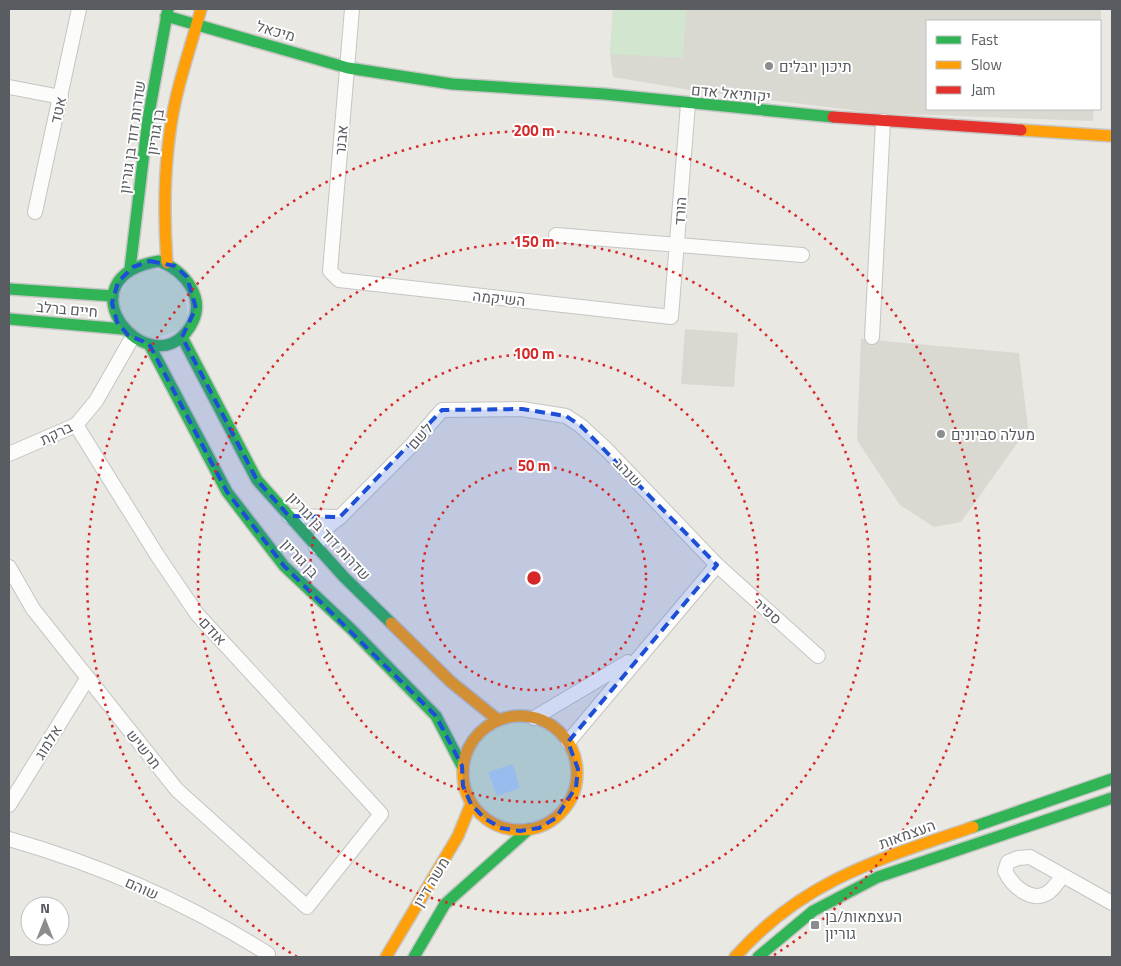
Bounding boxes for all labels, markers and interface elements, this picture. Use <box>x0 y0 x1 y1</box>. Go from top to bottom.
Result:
street label: מיכאל <box>254 15 298 47</box>
legend <box>926 20 1101 110</box>
text: Fast <box>971 28 999 51</box>
text: Slow <box>971 53 1002 76</box>
place label: תיכון יובלים <box>779 55 852 78</box>
marker: תיכון יובלים <box>763 60 775 72</box>
street label: יקותיאל אדם <box>690 78 772 108</box>
text: Jam <box>971 78 995 101</box>
street label: שדרות דוד בן גוריון <box>113 79 151 195</box>
street label: אטד <box>44 94 72 126</box>
street label: בן גוריון <box>140 107 170 157</box>
text: 200 m <box>513 119 555 142</box>
street label: אבנר <box>328 124 354 156</box>
street label: הורד <box>668 196 692 226</box>
text: 150 m <box>513 230 555 253</box>
street label: השיקמה <box>471 284 527 312</box>
street label: חיים ברלב <box>35 295 99 323</box>
text: 100 m <box>513 342 555 365</box>
street label: ברקת <box>36 415 76 451</box>
street label: לשם <box>402 417 438 455</box>
place label: מעלה סביונים <box>951 423 1035 446</box>
marker: מעלה סביונים <box>935 428 947 440</box>
street label: שנהב <box>608 452 648 492</box>
text: 50 m <box>518 454 550 477</box>
street label: שדרות דוד בן גוריון <box>284 488 374 584</box>
street label: בן גוריון <box>278 535 322 581</box>
centre of rings <box>525 569 543 587</box>
street label: ספיר <box>749 592 787 630</box>
street label: אודם <box>194 612 232 650</box>
street label: אלמוג <box>28 720 68 764</box>
street label: תרשיש <box>121 724 167 774</box>
street label: העצמאות <box>876 813 938 855</box>
street label: משה דיין <box>407 853 455 911</box>
street label: שוהם <box>121 870 163 906</box>
north arrow <box>20 896 70 946</box>
text: N <box>40 897 50 918</box>
place label: העצמאות/בן גוריון <box>825 905 902 945</box>
marker: העצמאות/בן גוריון <box>809 919 821 931</box>

